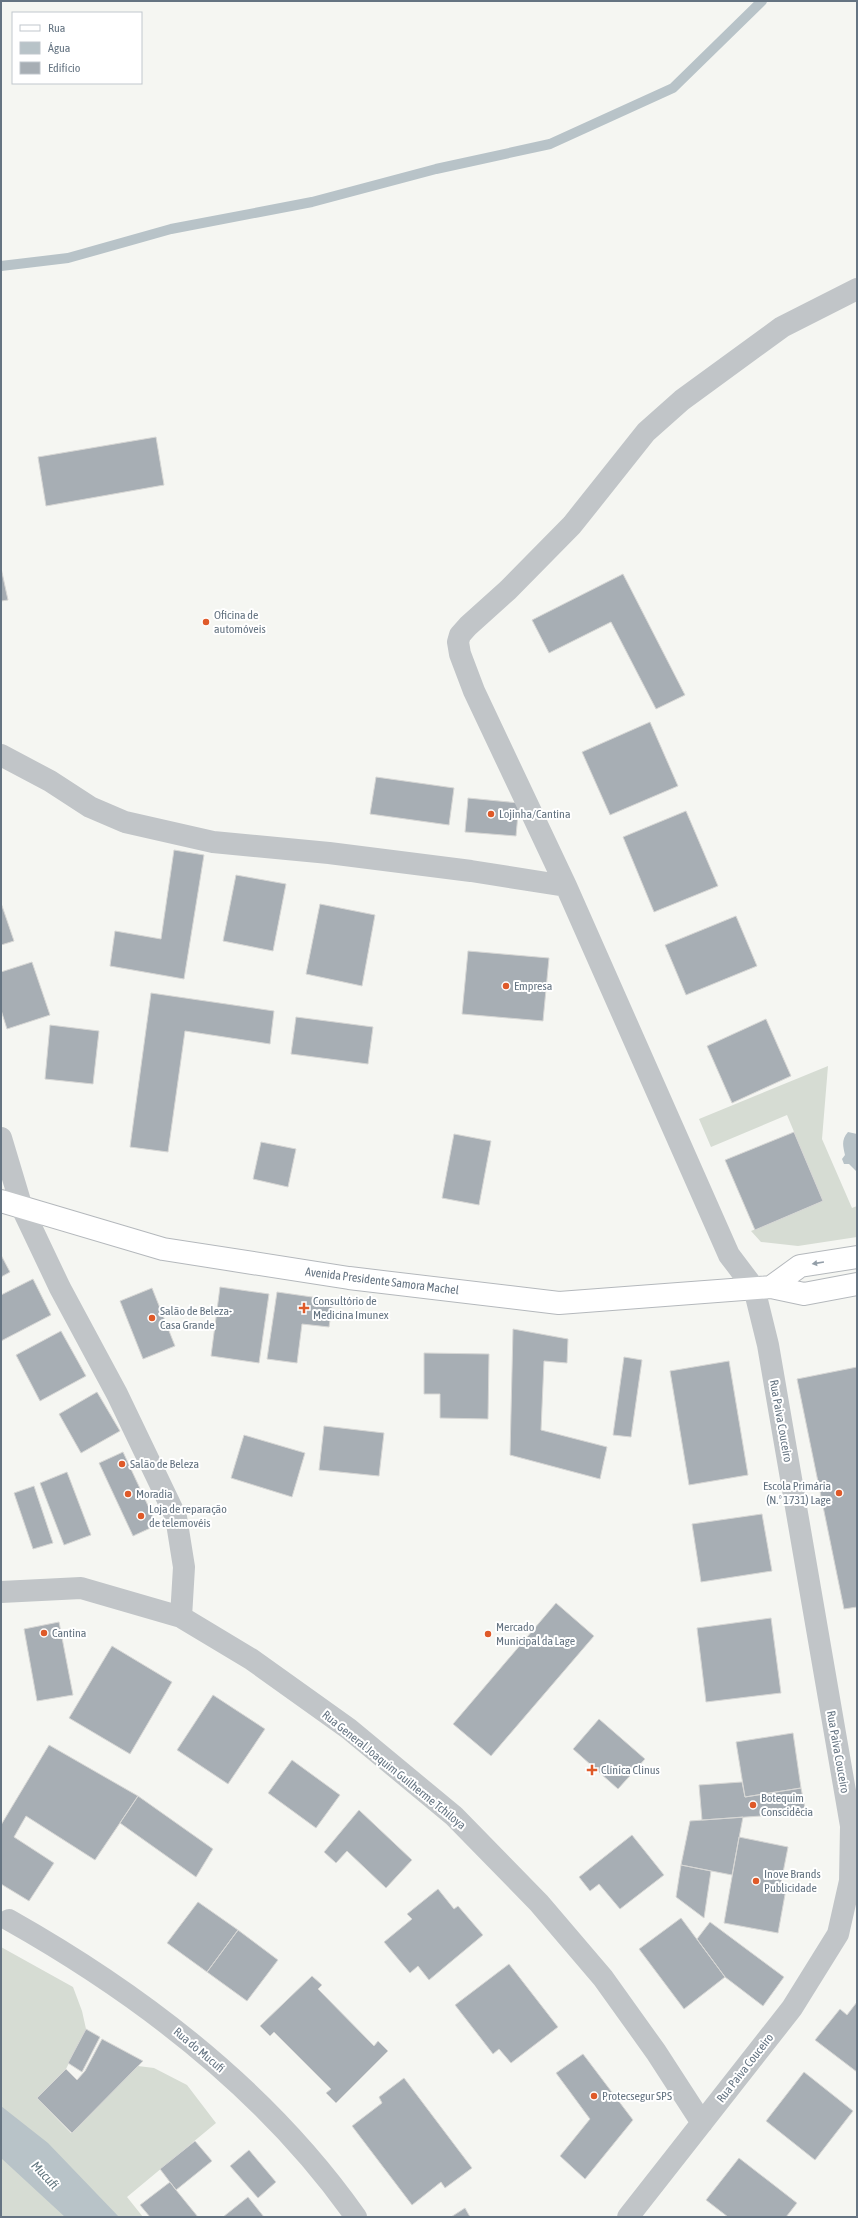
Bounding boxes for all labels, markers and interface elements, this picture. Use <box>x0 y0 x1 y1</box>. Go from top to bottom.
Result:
legend <box>12 12 142 84</box>
text: Rua <box>48 21 65 35</box>
text: Água <box>48 41 70 55</box>
text: Edifício <box>48 61 81 75</box>
place label: Oficina de automóveis <box>214 608 266 636</box>
marker: Oficina de automóveis <box>201 617 211 627</box>
place label: Lojinha/Cantina <box>499 807 571 821</box>
marker: Lojinha/Cantina <box>486 809 496 819</box>
place label: Empresa <box>514 979 552 993</box>
marker: Empresa <box>501 981 511 991</box>
one-way arrow <box>812 1260 825 1266</box>
street label: Avenida Presidente Samora Machel <box>304 1265 461 1297</box>
place label: Consultório de Medicina Imunex <box>313 1294 389 1322</box>
marker: Consultório de Medicina Imunex <box>298 1302 310 1314</box>
place label: Salão de Beleza- Casa Grande <box>160 1304 232 1332</box>
marker: Salão de Beleza- Casa Grande <box>147 1313 157 1323</box>
street label: Rua Paiva Couceiro <box>767 1379 795 1464</box>
place label: Salão de Beleza <box>130 1457 199 1471</box>
marker: Salão de Beleza <box>117 1459 127 1469</box>
place label: Escola Primária (N.º 1731) Lage <box>763 1479 831 1507</box>
place label: Moradia <box>136 1487 173 1501</box>
marker: Escola Primária (N.º 1731) Lage <box>834 1488 844 1498</box>
marker: Moradia <box>123 1489 133 1499</box>
place label: Loja de reparação de telemovéis <box>149 1502 227 1530</box>
marker: Loja de reparação de telemovéis <box>136 1511 146 1521</box>
place label: Mercado Municipal da Lage <box>496 1620 575 1648</box>
place label: Cantina <box>52 1626 86 1640</box>
marker: Cantina <box>39 1628 49 1638</box>
marker: Mercado Municipal da Lage <box>483 1629 493 1639</box>
street label: Rua General Joaquim Guilherme Tchiloya <box>319 1708 469 1832</box>
street label: Rua Paiva Couceiro <box>824 1710 852 1795</box>
place label: Clínica Clinus <box>601 1763 660 1777</box>
marker: Clínica Clinus <box>586 1764 598 1776</box>
place label: Botequim Conscidêcia <box>761 1791 813 1819</box>
marker: Botequim Conscidêcia <box>748 1800 758 1810</box>
place label: Inove Brands Publicidade <box>764 1867 821 1895</box>
marker: Inove Brands Publicidade <box>751 1876 761 1886</box>
street label: Rua do Mucufi <box>171 2025 227 2075</box>
street label: Rua Paiva Couceiro <box>714 2030 777 2105</box>
place label: Protecsegur SPS <box>602 2089 672 2103</box>
marker: Protecsegur SPS <box>589 2091 599 2101</box>
water label: Mucufi <box>28 2158 62 2192</box>

